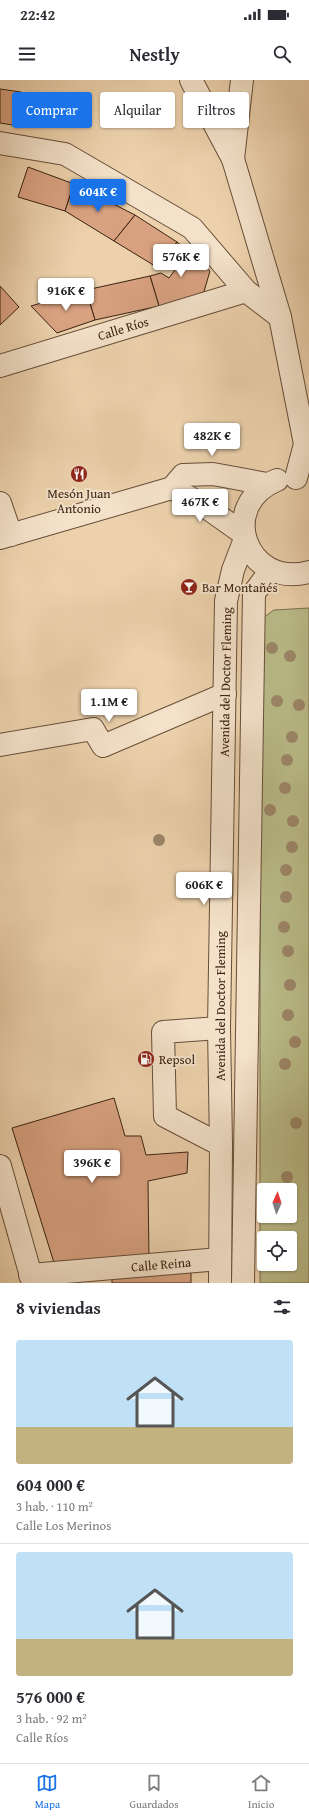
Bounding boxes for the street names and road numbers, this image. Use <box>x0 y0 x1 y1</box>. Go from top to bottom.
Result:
street label: Calle Ríos <box>95 312 151 345</box>
street label: Avenida del Doctor Fleming <box>215 606 236 757</box>
street label: Avenida del Doctor Fleming <box>211 931 230 1081</box>
street label: Calle Reina <box>130 1252 193 1277</box>

